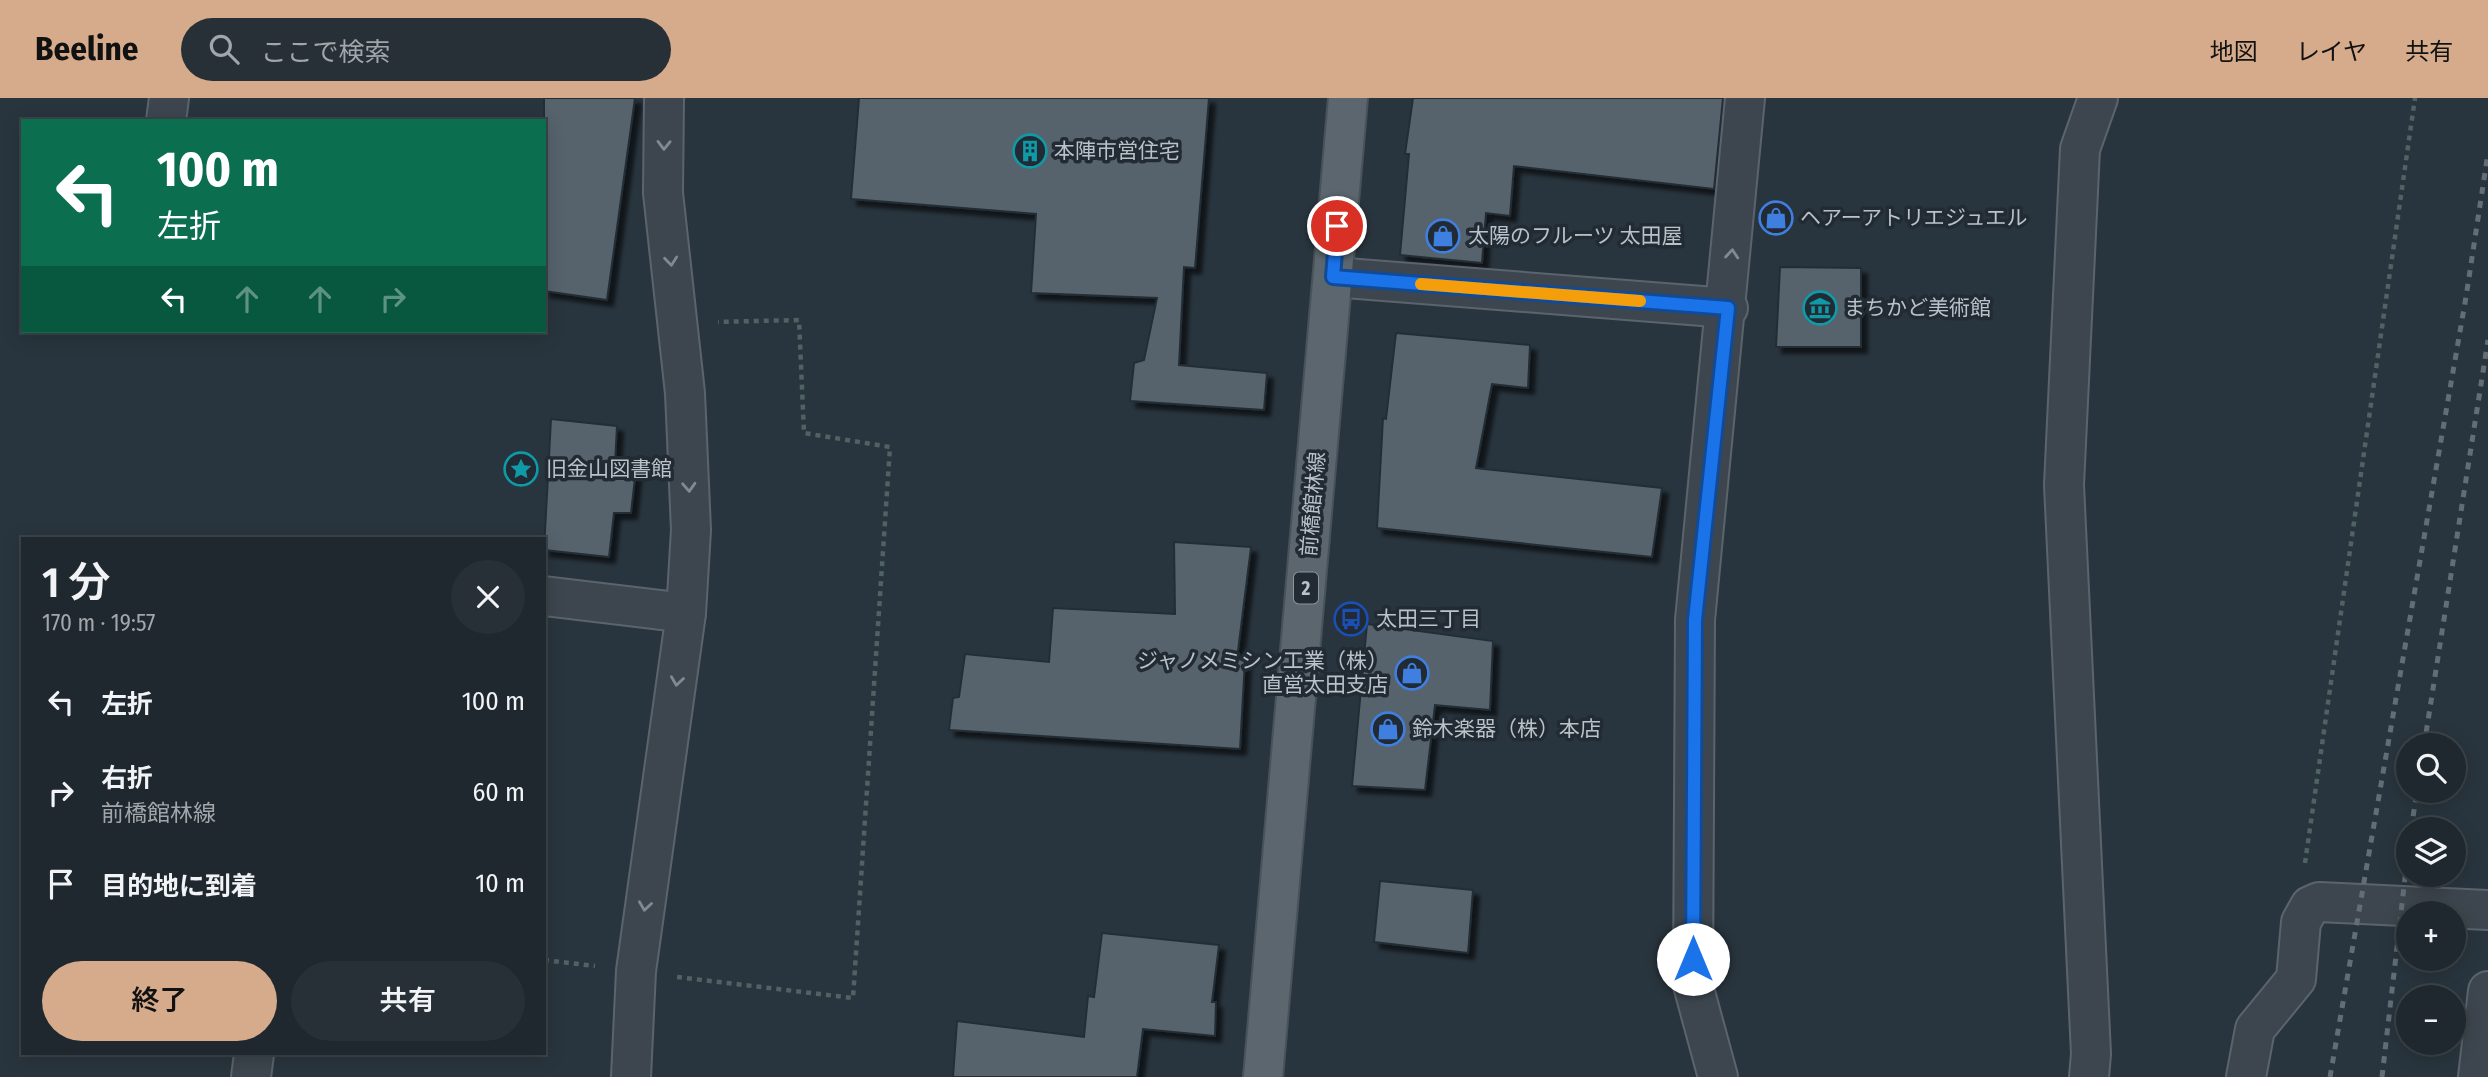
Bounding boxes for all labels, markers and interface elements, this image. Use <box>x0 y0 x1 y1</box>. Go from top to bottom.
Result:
search box <box>181 18 671 81</box>
text: Beeline <box>35 29 139 69</box>
icon: search <box>205 30 243 68</box>
text: ここで検索 <box>261 37 391 68</box>
text: 地図 <box>2210 38 2258 66</box>
text: レイヤ <box>2296 38 2367 66</box>
text: 共有 <box>2405 38 2453 66</box>
building icon: 本陣市営住宅 <box>1011 132 1049 170</box>
place label: 本陣市営住宅 <box>1054 138 1180 164</box>
text: 100 m <box>157 140 279 199</box>
one-way arrow <box>656 141 672 151</box>
icon: left <box>42 147 133 238</box>
pin <box>1307 196 1367 256</box>
shop icon: ヘアーアトリエジュエル <box>1757 199 1795 237</box>
place label: ヘアーアトリエジュエル <box>1800 205 2027 231</box>
text: 左折 <box>157 207 221 245</box>
icon: arrive <box>1318 207 1356 245</box>
shop icon: 太陽のフルーツ 太田屋 <box>1424 217 1462 255</box>
place label: 太陽のフルーツ 太田屋 <box>1468 223 1683 249</box>
one-way arrow <box>1724 249 1739 260</box>
one-way arrow <box>663 255 678 267</box>
icon: left <box>155 280 193 318</box>
icon: ahead <box>228 280 266 318</box>
icon: ahead <box>301 280 339 318</box>
icon: right <box>374 280 412 318</box>
museum icon: まちかど美術館 <box>1801 289 1839 327</box>
place label: まちかど美術館 <box>1844 295 1991 321</box>
place icon: 旧金山図書館 <box>502 450 540 488</box>
street label: 前橋館林線 <box>1295 451 1331 557</box>
place label: 旧金山図書館 <box>546 456 672 482</box>
one-way arrow <box>681 482 696 493</box>
text: 1 分 <box>42 558 111 608</box>
button: close <box>451 560 525 634</box>
road number: 2 <box>1294 573 1318 603</box>
bus stop icon: 太田三丁目 <box>1332 600 1370 638</box>
place label: 太田三丁目 <box>1376 606 1481 632</box>
text: 170 m · 19:57 <box>42 609 155 637</box>
place label: ジャノメミシン工業（株） 直営太田支店 <box>1137 648 1388 698</box>
shop icon: ジャノメミシン工業（株） 直営太田支店 <box>1393 654 1431 692</box>
one-way arrow <box>669 675 684 686</box>
icon: left <box>42 683 80 721</box>
text: 100 m <box>462 686 525 717</box>
text: 左折 <box>101 689 153 720</box>
shop icon: 鈴木楽器（株）本店 <box>1369 710 1407 748</box>
place label: 鈴木楽器（株）本店 <box>1412 716 1601 742</box>
map controls <box>2396 733 2466 1055</box>
button: search <box>2396 733 2466 803</box>
text: 右折 <box>101 763 153 794</box>
icon: right <box>42 774 80 812</box>
text: 60 m <box>472 777 525 808</box>
text: 前橋館林線 <box>101 799 216 827</box>
button: layers <box>2396 817 2466 887</box>
icon: arrive <box>42 865 80 903</box>
text: 10 m <box>475 868 525 899</box>
text: 目的地に到着 <box>101 871 257 902</box>
one-way arrow <box>638 900 653 912</box>
button: + <box>2396 901 2466 971</box>
position arrow <box>1656 922 1730 996</box>
button: 終了 <box>42 961 277 1041</box>
button: 共有 <box>291 961 525 1041</box>
button: − <box>2396 985 2466 1055</box>

